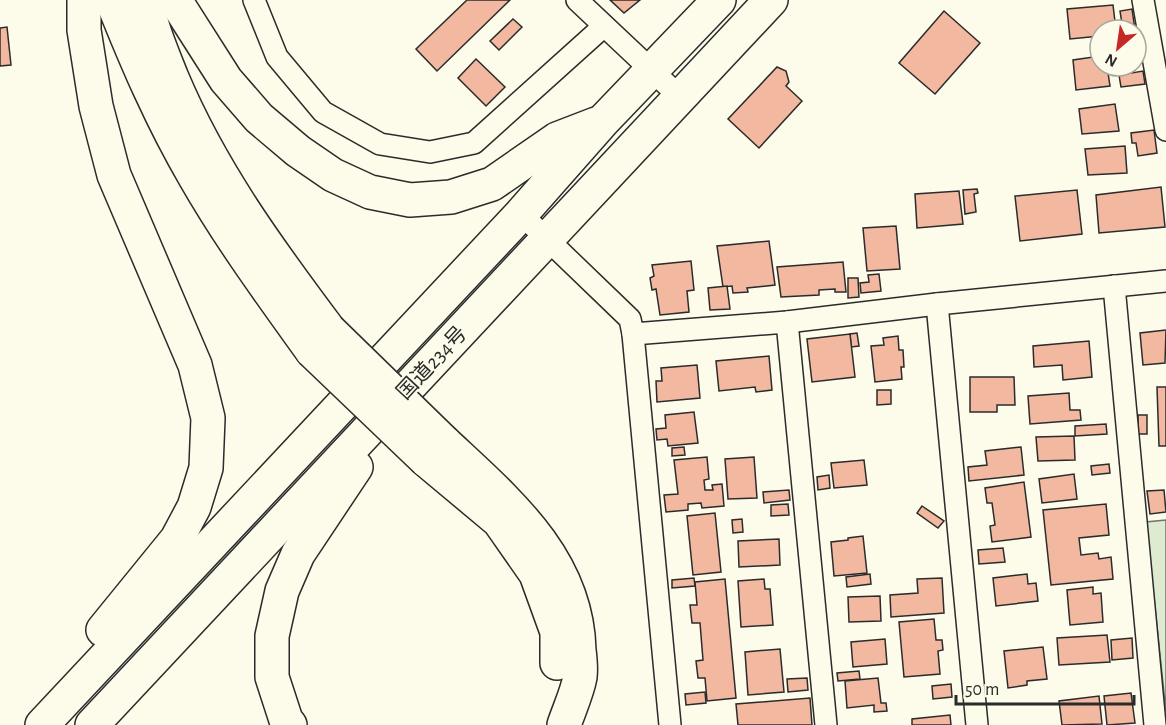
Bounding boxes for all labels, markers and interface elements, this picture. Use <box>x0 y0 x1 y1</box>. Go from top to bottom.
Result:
north arrow <box>1088 18 1148 78</box>
text: N <box>1102 51 1120 70</box>
street label: 国道234号 <box>392 322 471 404</box>
scale bar <box>956 668 1134 706</box>
text: 50 m <box>965 681 999 699</box>

